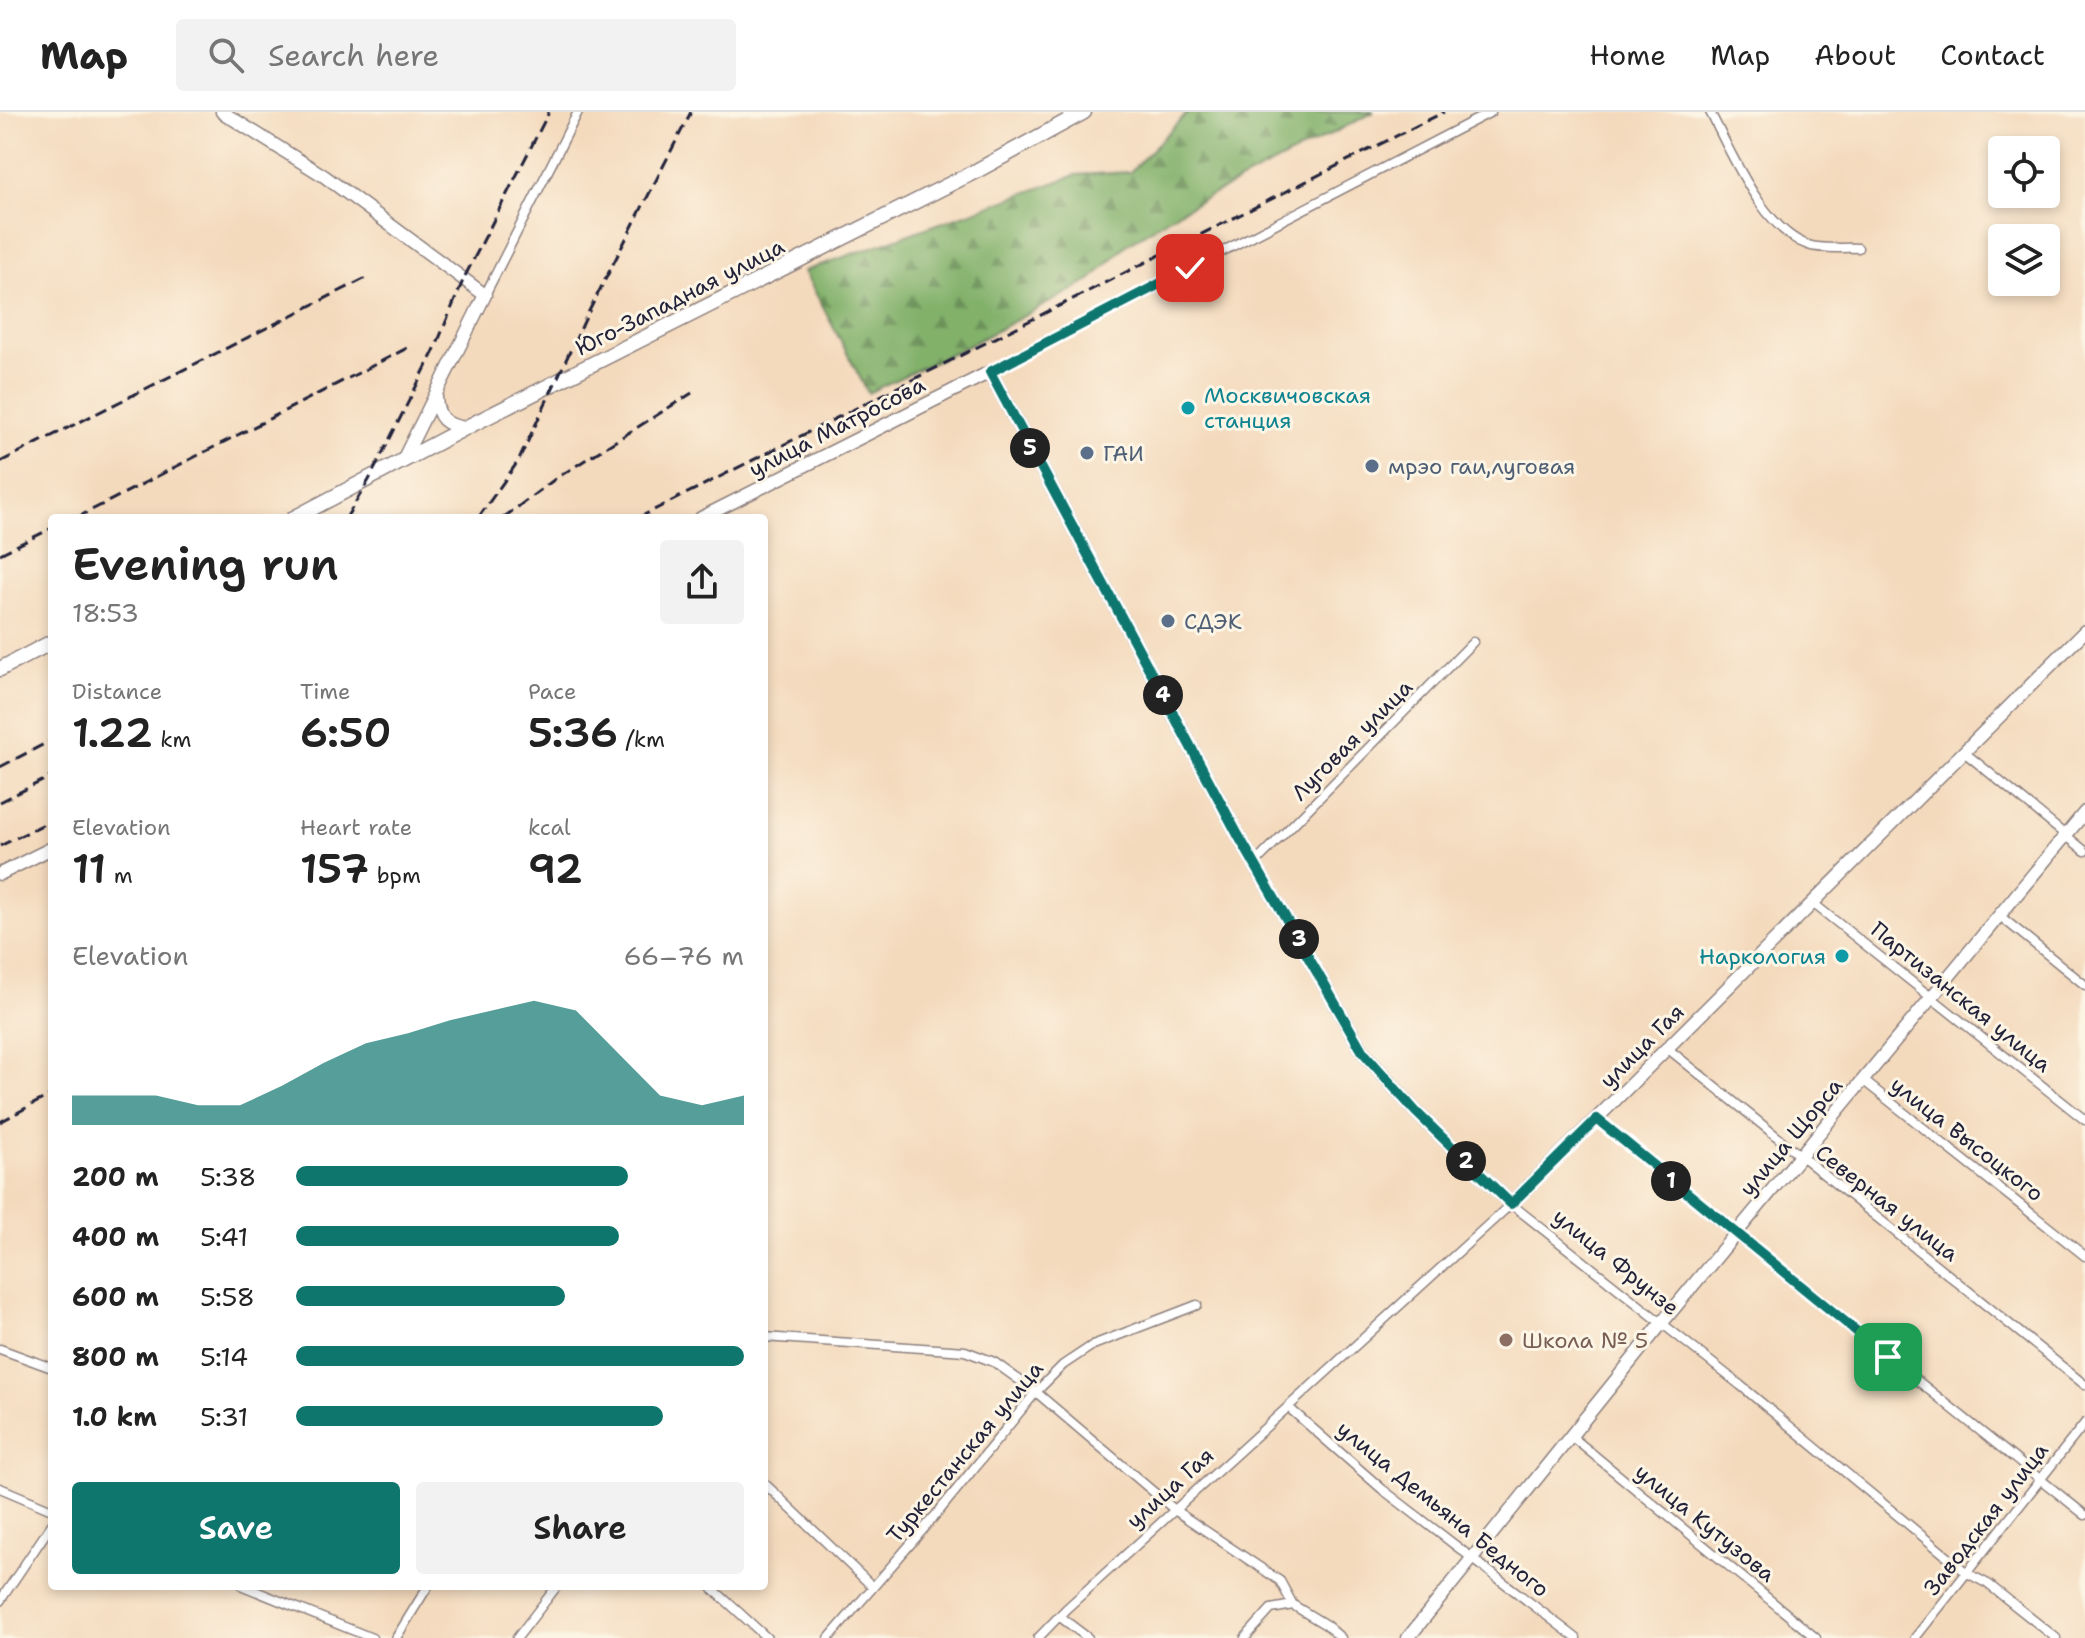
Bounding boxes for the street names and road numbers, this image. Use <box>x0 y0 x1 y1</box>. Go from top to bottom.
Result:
street label: Юго-Западная улица <box>571 232 790 362</box>
street label: улица Матросова <box>744 370 930 484</box>
street label: Луговая улица <box>1285 673 1419 807</box>
street label: Партизанская улица <box>1865 915 2057 1079</box>
street label: улица Гая <box>1594 998 1690 1094</box>
street label: улица Высоцкого <box>1885 1070 2049 1208</box>
street label: улица Щорса <box>1733 1072 1849 1202</box>
street label: Северная улица <box>1809 1138 1965 1268</box>
street label: улица Фрунзе <box>1547 1202 1685 1322</box>
street label: Туркестанская улица <box>880 1355 1050 1549</box>
street label: улица Демьяна Бедного <box>1331 1414 1555 1604</box>
street label: Заводская улица <box>1917 1436 2055 1601</box>
street label: улица Гая <box>1120 1441 1220 1535</box>
street label: улица Кутузова <box>1629 1457 1781 1589</box>

